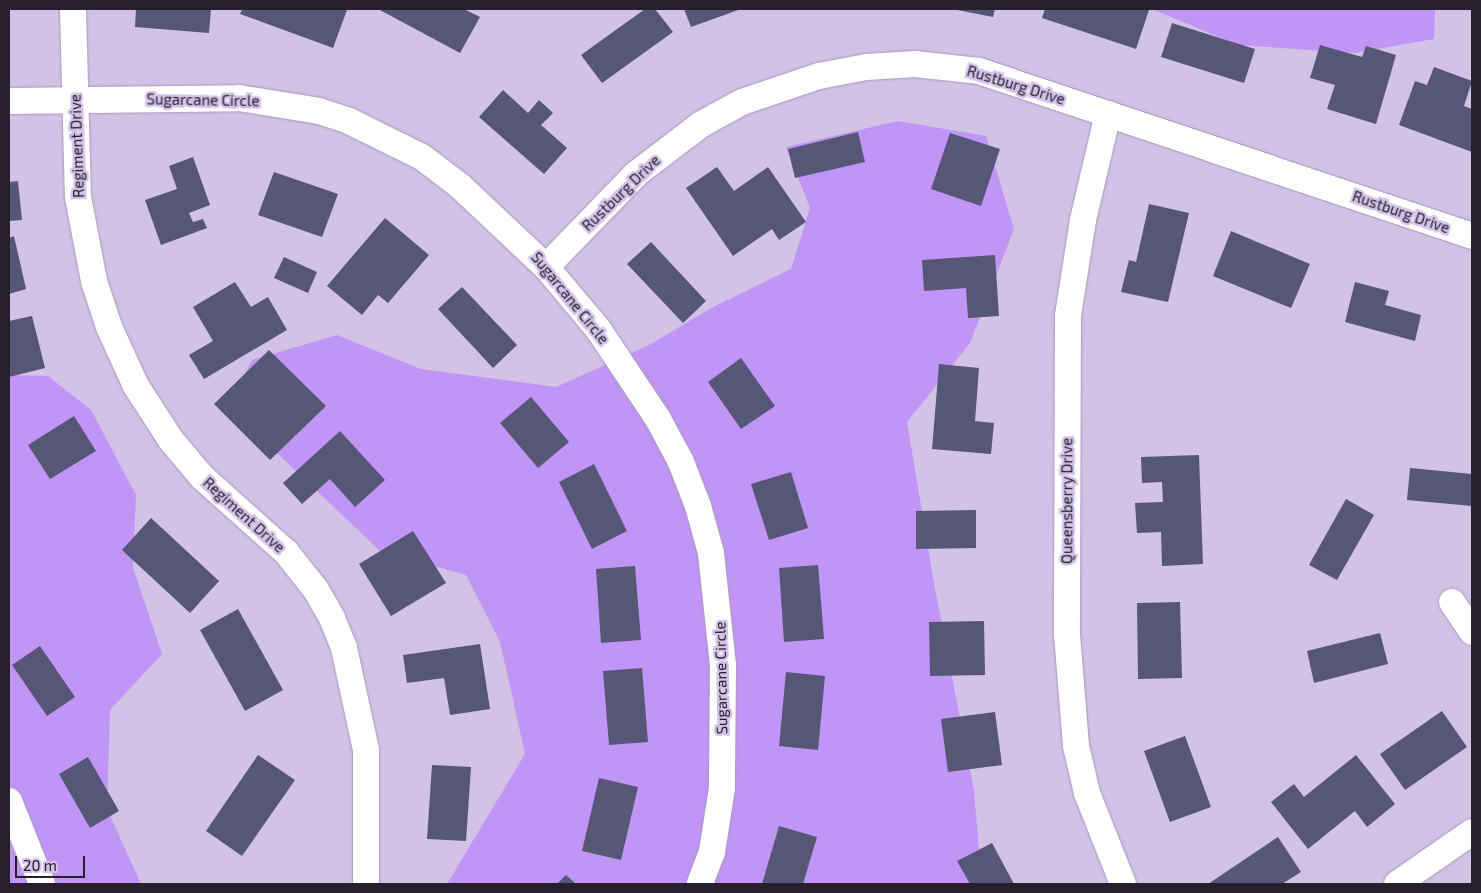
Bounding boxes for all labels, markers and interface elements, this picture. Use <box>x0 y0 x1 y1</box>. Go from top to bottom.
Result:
street label: Rustburg Drive <box>965 62 1067 108</box>
street label: Sugarcane Circle <box>146 90 260 110</box>
street label: Regiment Drive <box>66 94 88 198</box>
street label: Rustburg Drive <box>578 151 664 235</box>
street label: Rustburg Drive <box>1350 187 1452 237</box>
street label: Sugarcane Circle <box>527 248 613 348</box>
street label: Queensberry Drive <box>1058 438 1076 564</box>
street label: Regiment Drive <box>199 474 289 556</box>
street label: Sugarcane Circle <box>711 621 731 735</box>
scale bar <box>18 846 88 878</box>
text: 20 m <box>23 856 57 874</box>

